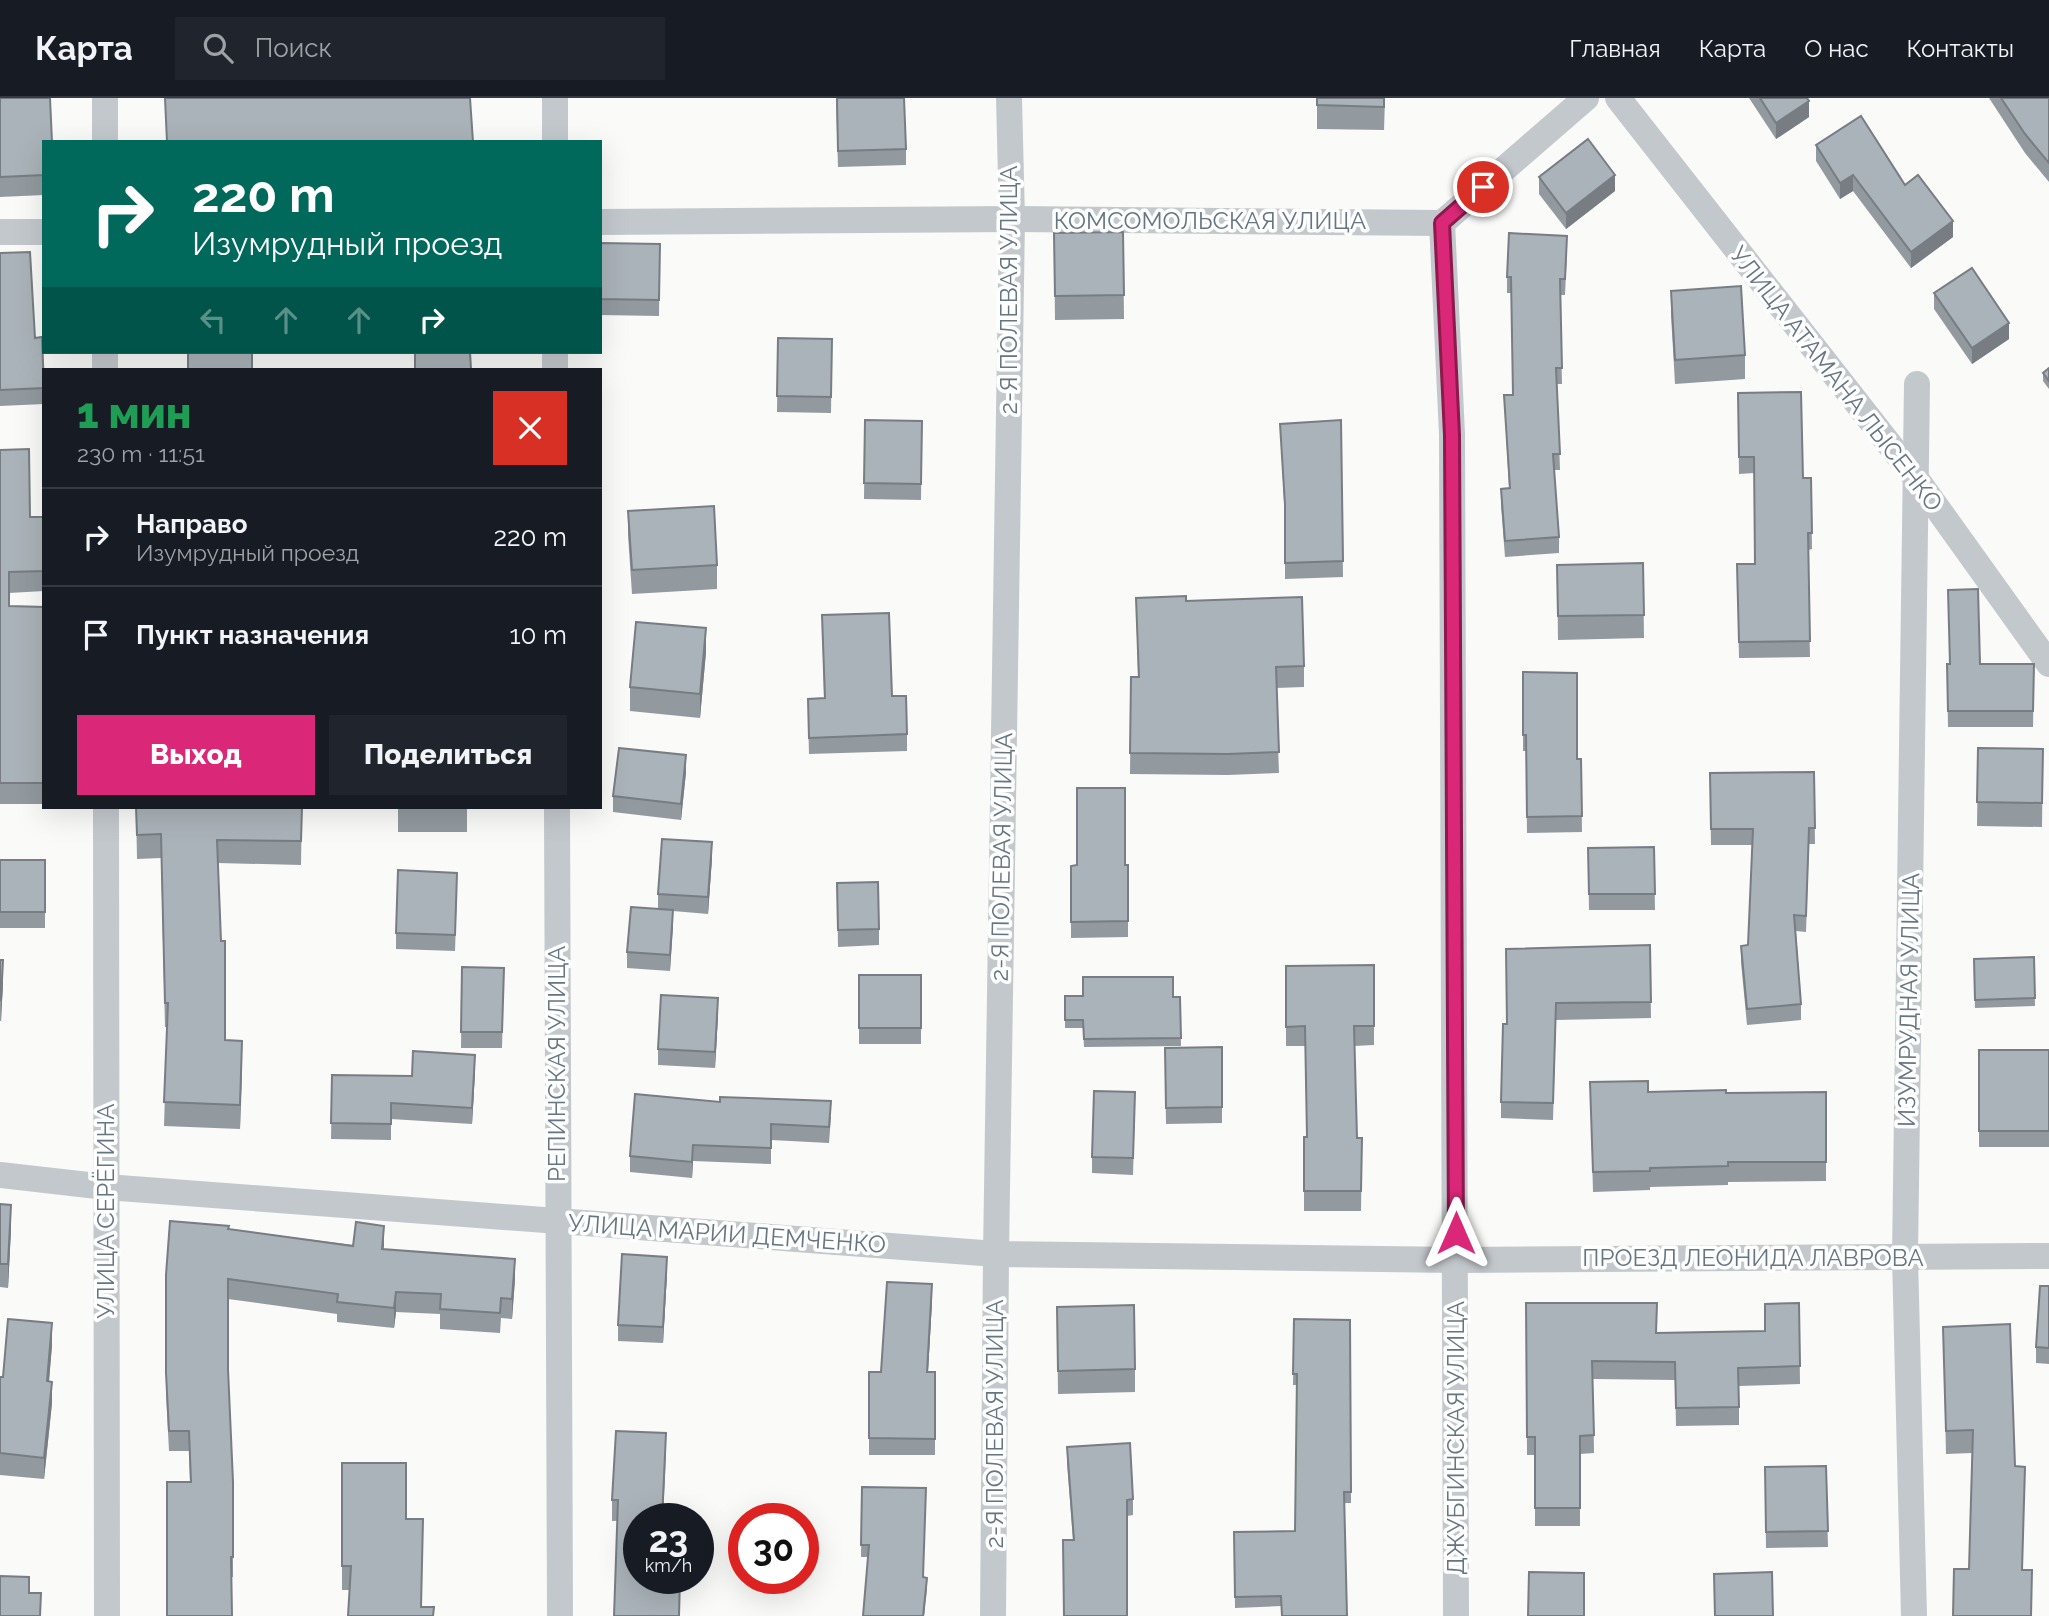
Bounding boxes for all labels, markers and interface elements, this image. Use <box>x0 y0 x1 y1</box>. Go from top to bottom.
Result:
search box <box>175 17 665 80</box>
text: Карта <box>35 29 133 68</box>
icon: search <box>199 29 237 67</box>
text: Поиск <box>255 33 332 63</box>
text: Главная <box>1569 34 1661 63</box>
text: Карта <box>1699 34 1766 63</box>
text: О нас <box>1804 34 1869 63</box>
text: Контакты <box>1907 34 2014 63</box>
pin <box>1453 157 1513 217</box>
text: 220 m <box>192 166 335 223</box>
street label: 2-Я ПОЛЕВАЯ УЛИЦА <box>994 166 1023 414</box>
icon: right <box>77 168 168 259</box>
icon: arrive <box>1464 168 1502 206</box>
street label: КОМСОМОЛЬСКАЯ УЛИЦА <box>1054 206 1366 235</box>
text: Изумрудный проезд <box>192 225 502 262</box>
street label: УЛИЦА АТАМАНА ЛЫСЕНКО <box>1724 240 1949 517</box>
icon: left <box>194 301 232 339</box>
icon: ahead <box>267 301 305 339</box>
icon: ahead <box>340 301 378 339</box>
icon: right <box>413 301 451 339</box>
text: 1 мин <box>77 389 191 438</box>
button: close <box>493 391 567 465</box>
text: 230 m · 11:51 <box>77 440 205 467</box>
text: Направо <box>136 509 247 539</box>
icon: right <box>77 518 115 556</box>
text: 220 m <box>493 522 567 552</box>
text: Изумрудный проезд <box>136 539 359 566</box>
icon: arrive <box>77 616 115 654</box>
text: Пункт назначения <box>136 620 369 650</box>
text: 10 m <box>509 620 567 650</box>
button: Выход <box>77 715 315 795</box>
button: Поделиться <box>329 715 567 795</box>
street label: 2-Я ПОЛЕВАЯ УЛИЦА <box>985 732 1018 982</box>
street label: ИЗУМРУДНАЯ УЛИЦА <box>1892 873 1925 1127</box>
street label: РЕПИНСКАЯ УЛИЦА <box>542 946 571 1182</box>
street label: УЛИЦА СЕРЁГИНА <box>91 1104 120 1318</box>
position arrow <box>1419 1196 1493 1270</box>
street label: УЛИЦА МАРИИ ДЕМЧЕНКО <box>567 1208 887 1259</box>
street label: ПРОЕЗД ЛЕОНИДА ЛАВРОВА <box>1582 1243 1924 1272</box>
street label: 2-Я ПОЛЕВАЯ УЛИЦА <box>980 1300 1009 1548</box>
street label: ДЖУБГИНСКАЯ УЛИЦА <box>1441 1301 1470 1575</box>
speed limit sign: 30 <box>728 1503 819 1594</box>
text: 23 <box>649 1519 688 1560</box>
text: km/h <box>645 1555 692 1576</box>

